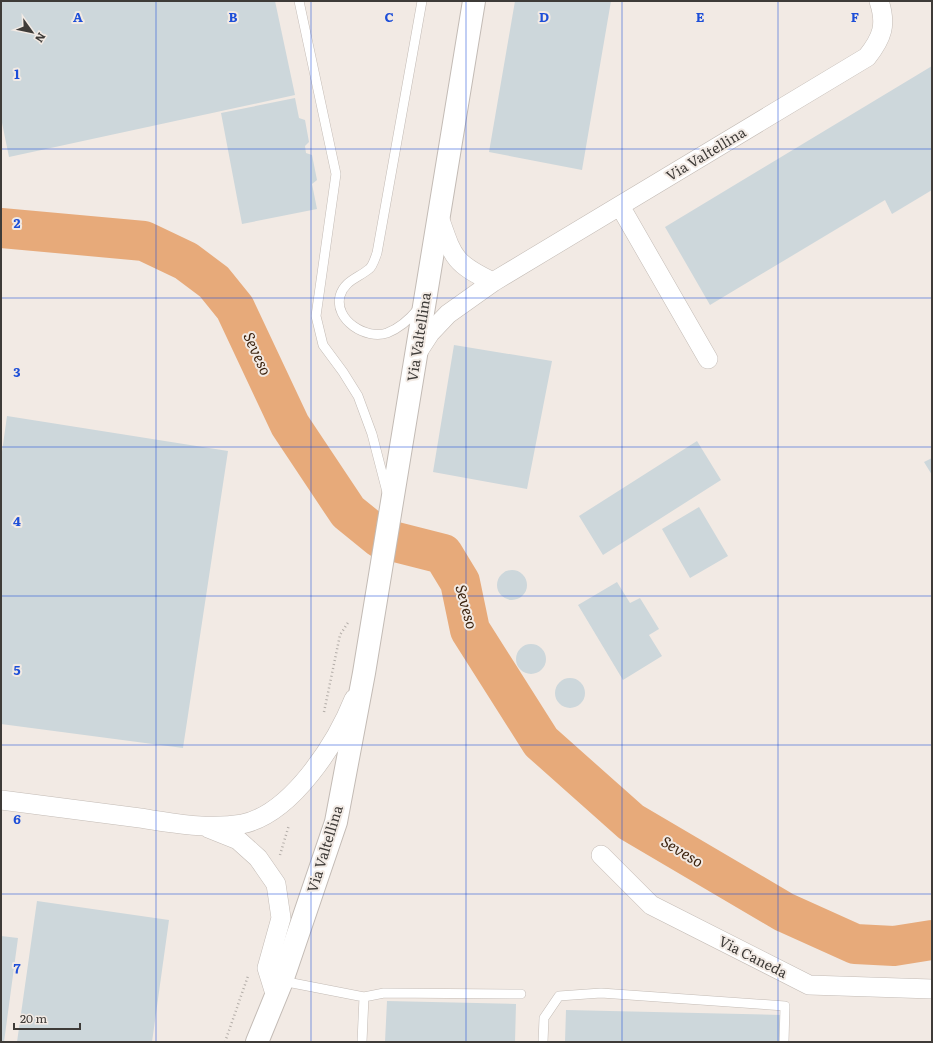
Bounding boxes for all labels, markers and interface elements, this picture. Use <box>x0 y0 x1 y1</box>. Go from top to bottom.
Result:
text: A <box>73 7 83 26</box>
text: B <box>229 7 238 26</box>
text: C <box>384 7 394 26</box>
text: D <box>539 7 549 26</box>
text: E <box>696 7 705 26</box>
text: F <box>851 7 859 26</box>
north arrow <box>12 12 52 52</box>
text: N <box>32 30 50 46</box>
text: 1 <box>14 64 20 83</box>
street label: Via Valtellina <box>662 121 750 185</box>
text: 2 <box>14 213 21 232</box>
street label: Via Valtellina <box>401 290 435 383</box>
water label: Seveso <box>238 328 278 379</box>
text: 3 <box>13 362 21 381</box>
text: 4 <box>13 511 21 530</box>
water label: Seveso <box>450 582 484 631</box>
text: 5 <box>13 660 21 679</box>
street label: Via Valtellina <box>301 802 347 895</box>
text: 6 <box>13 809 21 828</box>
water label: Seveso <box>657 829 708 872</box>
street label: Via Caneda <box>716 930 792 982</box>
text: 7 <box>13 958 21 977</box>
scale bar <box>14 1005 80 1031</box>
text: 20 m <box>20 1009 47 1027</box>

